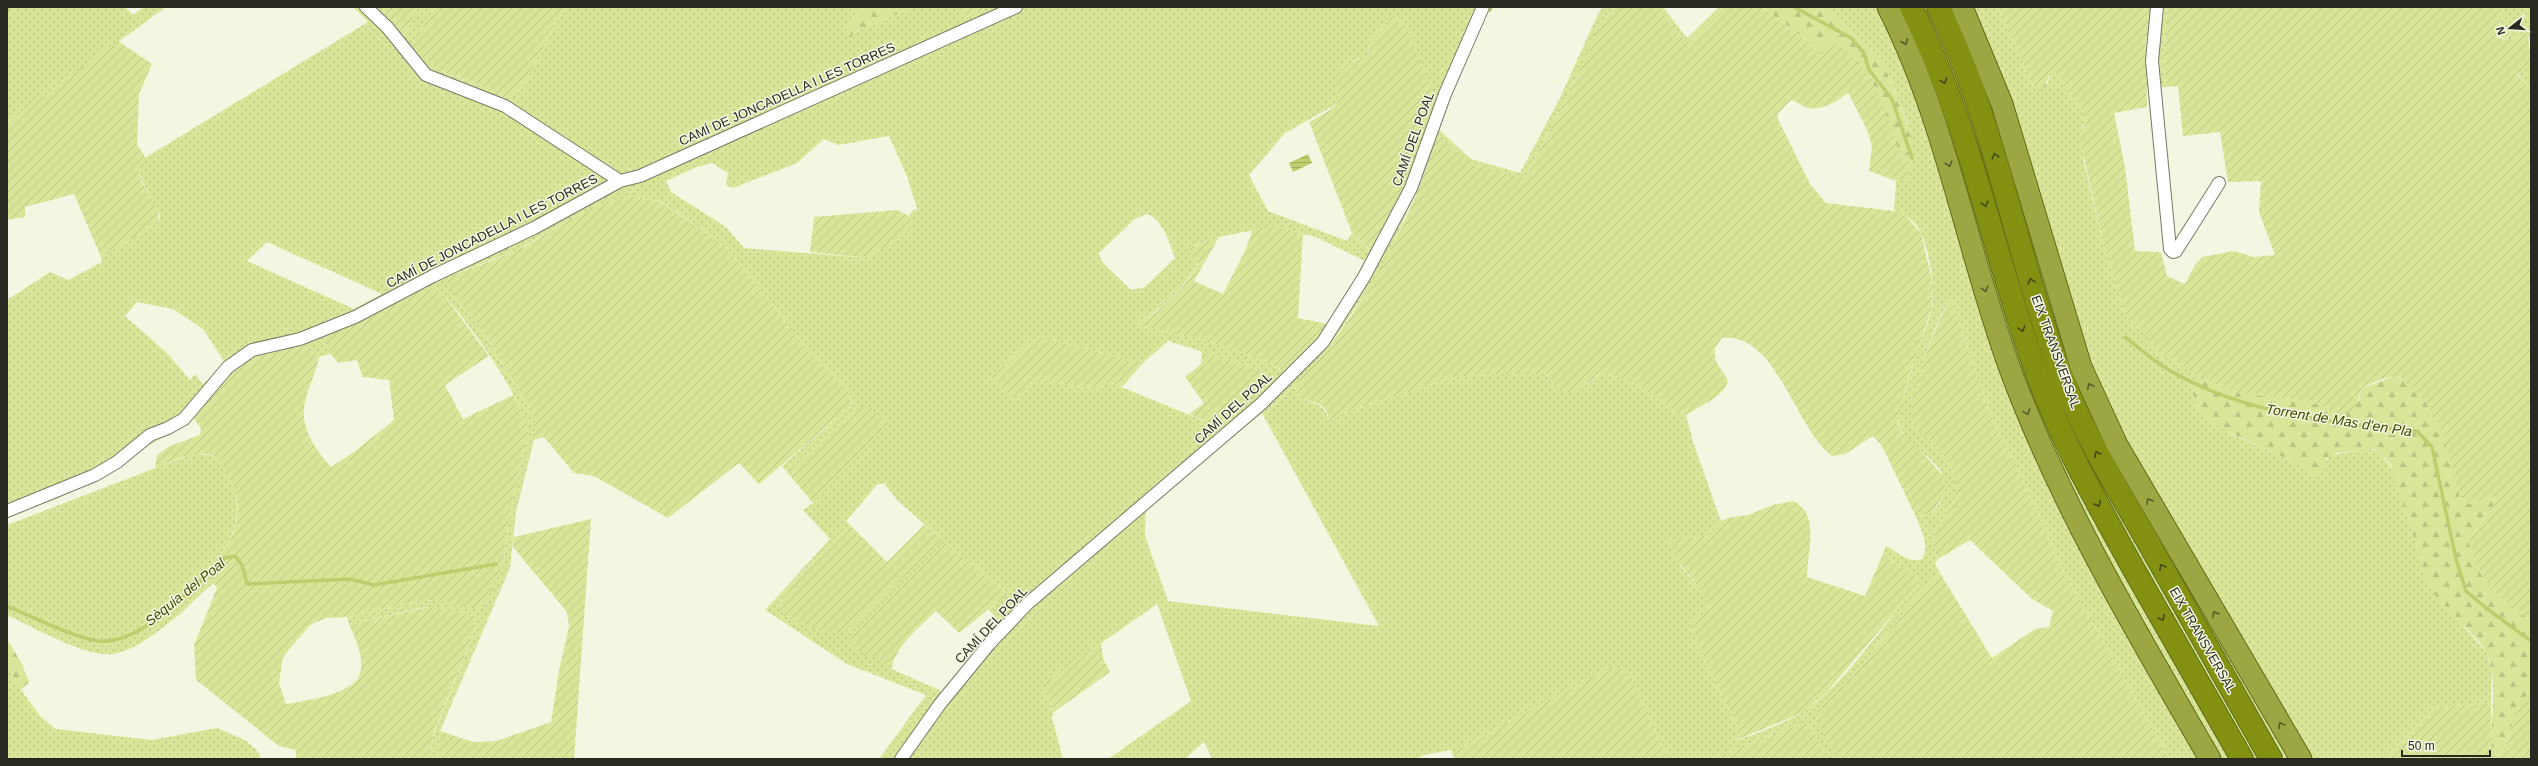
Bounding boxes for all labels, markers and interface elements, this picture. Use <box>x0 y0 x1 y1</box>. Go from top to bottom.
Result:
north arrow <box>2490 8 2530 48</box>
text: N <box>2494 25 2507 36</box>
one-way arrow <box>1900 37 1908 45</box>
street label: CAMÍ DE JONCADELLA I LES TORRES <box>677 39 898 149</box>
one-way arrow <box>1939 78 1947 85</box>
street label: CAMÍ DEL POAL <box>1389 90 1437 188</box>
one-way arrow <box>1991 153 2000 160</box>
one-way arrow <box>1944 160 1953 167</box>
street label: CAMÍ DE JONCADELLA I LES TORRES <box>384 171 600 291</box>
one-way arrow <box>1980 201 1989 208</box>
one-way arrow <box>2027 278 2036 285</box>
one-way arrow <box>1980 285 1989 292</box>
street label: EIX TRANSVERSAL <box>2028 293 2084 411</box>
one-way arrow <box>2018 325 2026 332</box>
street label: CAMÍ DEL POAL <box>1191 369 1275 447</box>
one-way arrow <box>2087 383 2095 390</box>
water label: Torrent de Mas d'en Pla <box>2265 401 2413 439</box>
one-way arrow <box>2022 409 2030 416</box>
one-way arrow <box>2095 451 2102 458</box>
one-way arrow <box>2147 498 2154 505</box>
one-way arrow <box>2093 500 2100 507</box>
water label: Sèquia del Poal <box>142 554 229 629</box>
one-way arrow <box>2159 564 2166 571</box>
street label: CAMÍ DEL POAL <box>952 584 1030 666</box>
street label: EIX TRANSVERSAL <box>2167 584 2239 696</box>
one-way arrow <box>2212 611 2220 618</box>
one-way arrow <box>2157 613 2164 621</box>
one-way arrow <box>2279 722 2286 729</box>
scale bar <box>2402 732 2490 758</box>
text: 50 m <box>2408 739 2435 753</box>

